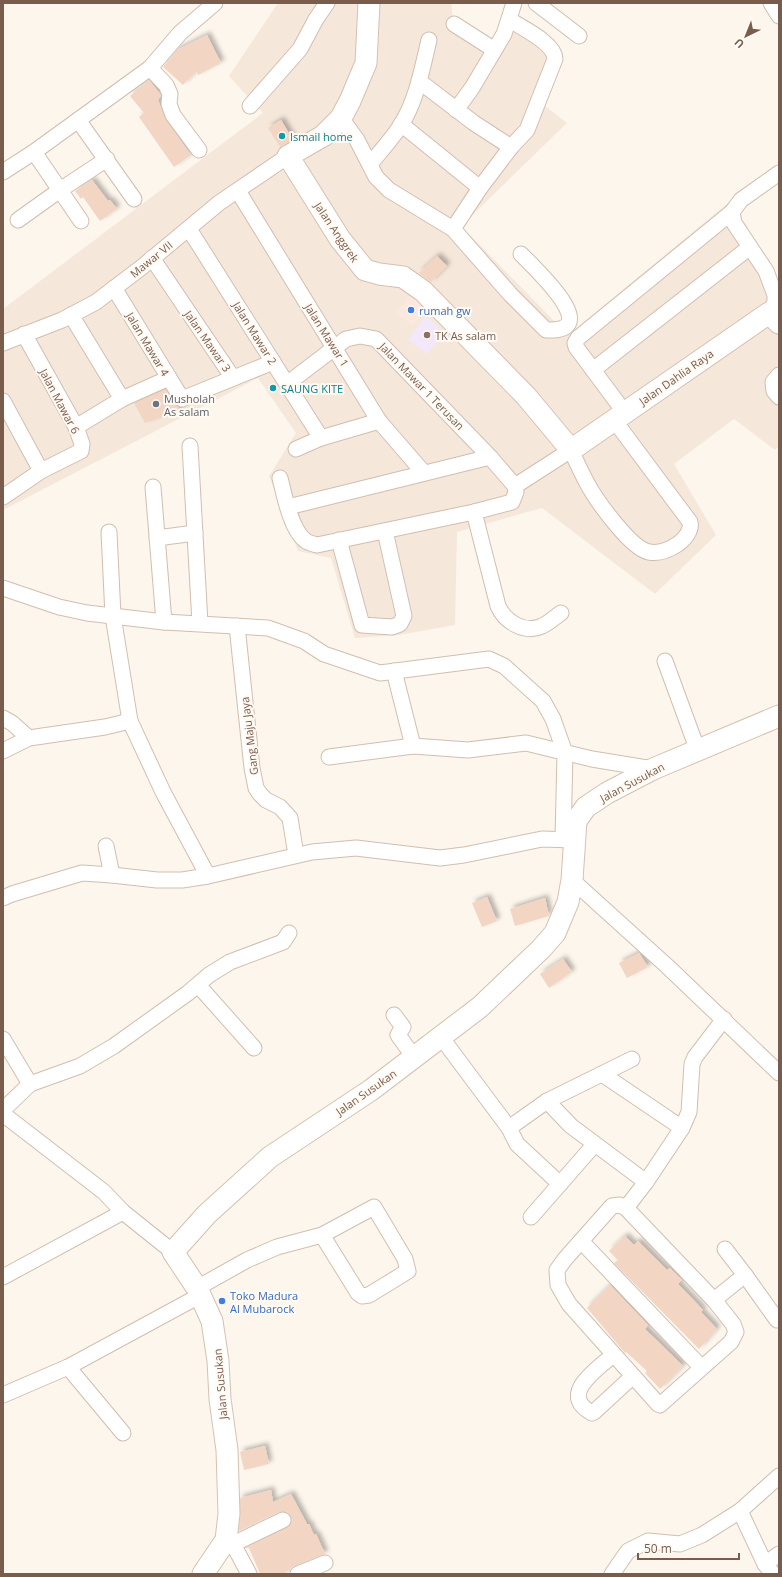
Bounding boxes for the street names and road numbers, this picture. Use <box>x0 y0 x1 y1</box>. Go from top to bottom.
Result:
street label: Jalan Anggrek <box>311 198 363 265</box>
street label: Mawar VII <box>127 237 175 281</box>
street label: Jalan Mawar 2 <box>229 298 280 367</box>
street label: Jalan Mawar 1 <box>301 300 352 369</box>
street label: Jalan Mawar 3 <box>181 306 235 375</box>
street label: Jalan Mawar 4 <box>123 308 173 379</box>
street label: Jalan Mawar 1 Terusan <box>376 338 468 433</box>
street label: Jalan Dahlia Raya <box>635 346 716 409</box>
street label: Jalan Mawar 6 <box>36 365 83 436</box>
street label: Gang Maju Jaya <box>237 696 261 776</box>
street label: Jalan Susukan <box>596 759 667 806</box>
street label: Jalan Susukan <box>332 1066 399 1119</box>
street label: Jalan Susukan <box>209 1348 231 1421</box>

